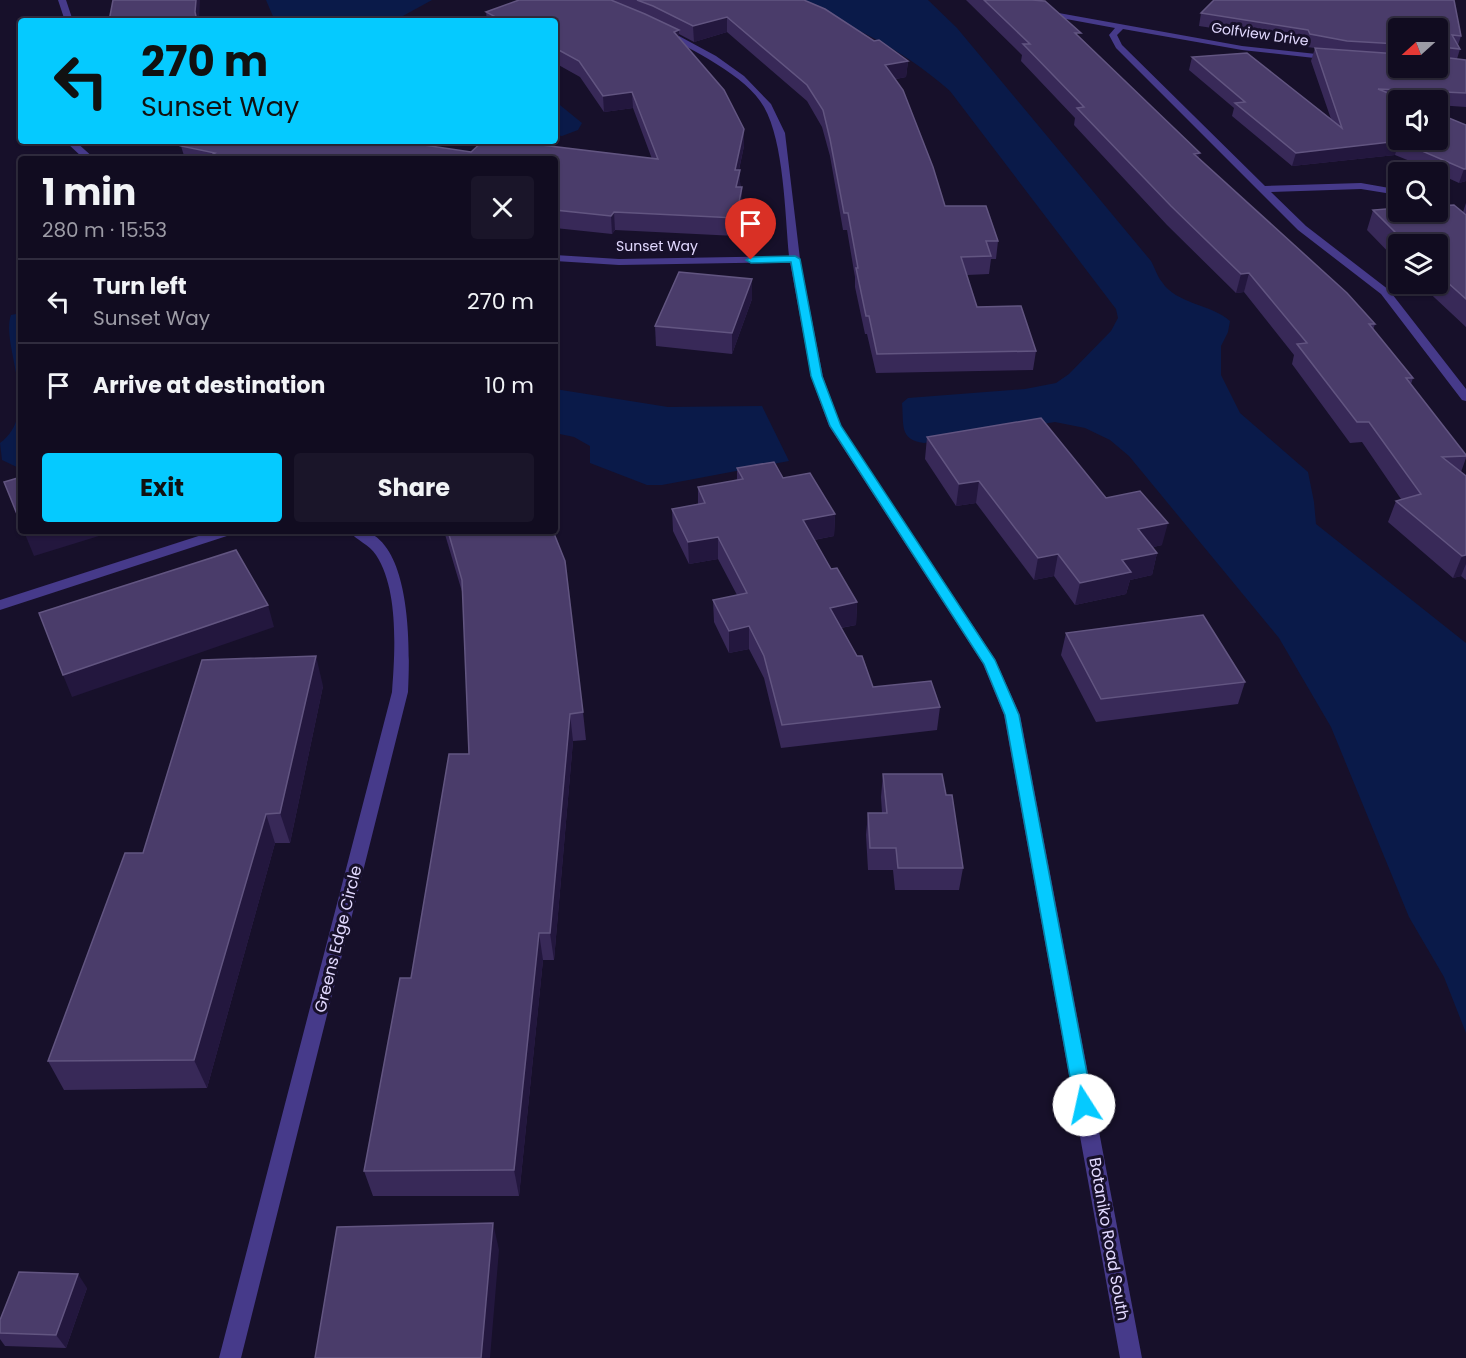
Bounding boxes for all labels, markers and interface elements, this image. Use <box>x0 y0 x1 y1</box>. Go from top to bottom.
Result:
street label: Golfview Drive <box>1210 17 1310 51</box>
north arrow <box>1388 18 1448 78</box>
map controls <box>1388 18 1448 294</box>
text: 270 m <box>141 32 268 91</box>
icon: left <box>42 42 120 120</box>
text: Sunset Way <box>141 88 299 125</box>
button: sound <box>1388 90 1448 150</box>
button: search <box>1388 162 1448 222</box>
text: 1 min <box>42 167 136 218</box>
button: close <box>471 176 534 239</box>
pin <box>725 198 776 260</box>
icon: arrive <box>734 207 767 240</box>
text: 280 m · 15:53 <box>42 216 167 244</box>
button: layers <box>1388 234 1448 294</box>
street label: Sunset Way <box>616 236 698 256</box>
text: Turn left <box>93 271 187 302</box>
icon: left <box>42 285 75 318</box>
text: 270 m <box>467 286 534 317</box>
text: Sunset Way <box>93 304 210 332</box>
icon: arrive <box>42 369 75 402</box>
text: Arrive at destination <box>93 370 325 401</box>
text: 10 m <box>485 370 534 401</box>
button: Exit <box>42 453 282 522</box>
button: Share <box>294 453 534 522</box>
street label: Greens Edge Circle <box>309 863 367 1015</box>
position arrow <box>1052 1073 1116 1137</box>
street label: Botaniko Road South <box>1083 1156 1135 1322</box>

